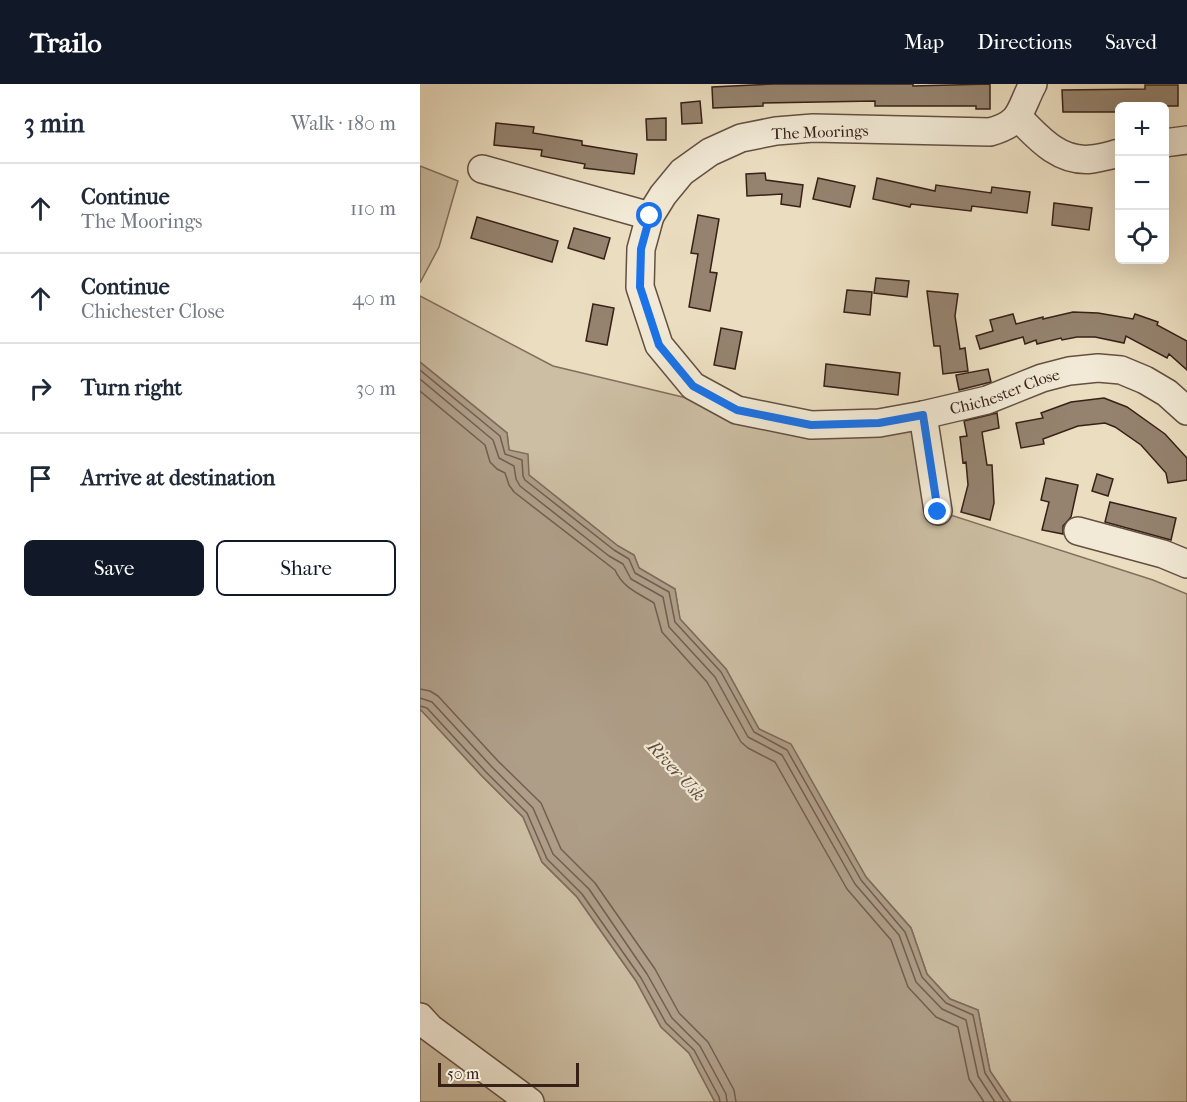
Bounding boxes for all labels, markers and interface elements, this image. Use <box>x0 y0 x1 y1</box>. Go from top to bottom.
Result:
text: Trailo <box>30 26 102 59</box>
text: Map <box>904 30 944 54</box>
text: Directions <box>977 30 1072 54</box>
text: Saved <box>1105 30 1157 54</box>
map controls <box>1115 102 1169 264</box>
button: + <box>1115 102 1169 156</box>
text: 3 min <box>24 108 85 139</box>
text: Walk · 180 m <box>291 112 396 135</box>
street label: The Moorings <box>771 121 869 143</box>
button: − <box>1115 156 1169 210</box>
text: Continue <box>81 184 170 210</box>
icon: ahead <box>24 192 57 225</box>
text: 110 m <box>350 197 396 220</box>
route start <box>636 202 662 228</box>
text: The Moorings <box>81 210 203 233</box>
button: locate <box>1115 210 1169 264</box>
text: Continue <box>81 274 170 300</box>
icon: ahead <box>24 282 57 315</box>
text: 40 m <box>352 287 396 310</box>
text: Chichester Close <box>81 300 225 323</box>
street label: Chichester Close <box>948 364 1062 418</box>
icon: right <box>24 372 57 405</box>
text: Turn right <box>81 375 182 401</box>
text: 30 m <box>356 377 396 400</box>
icon: arrive <box>24 462 57 495</box>
text: Arrive at destination <box>81 465 275 491</box>
route end <box>924 498 950 524</box>
button: Save <box>24 540 204 596</box>
button: Share <box>216 540 396 596</box>
water label: River Usk <box>642 736 709 806</box>
scale bar <box>438 1060 579 1088</box>
text: 50 m <box>447 1064 479 1083</box>

